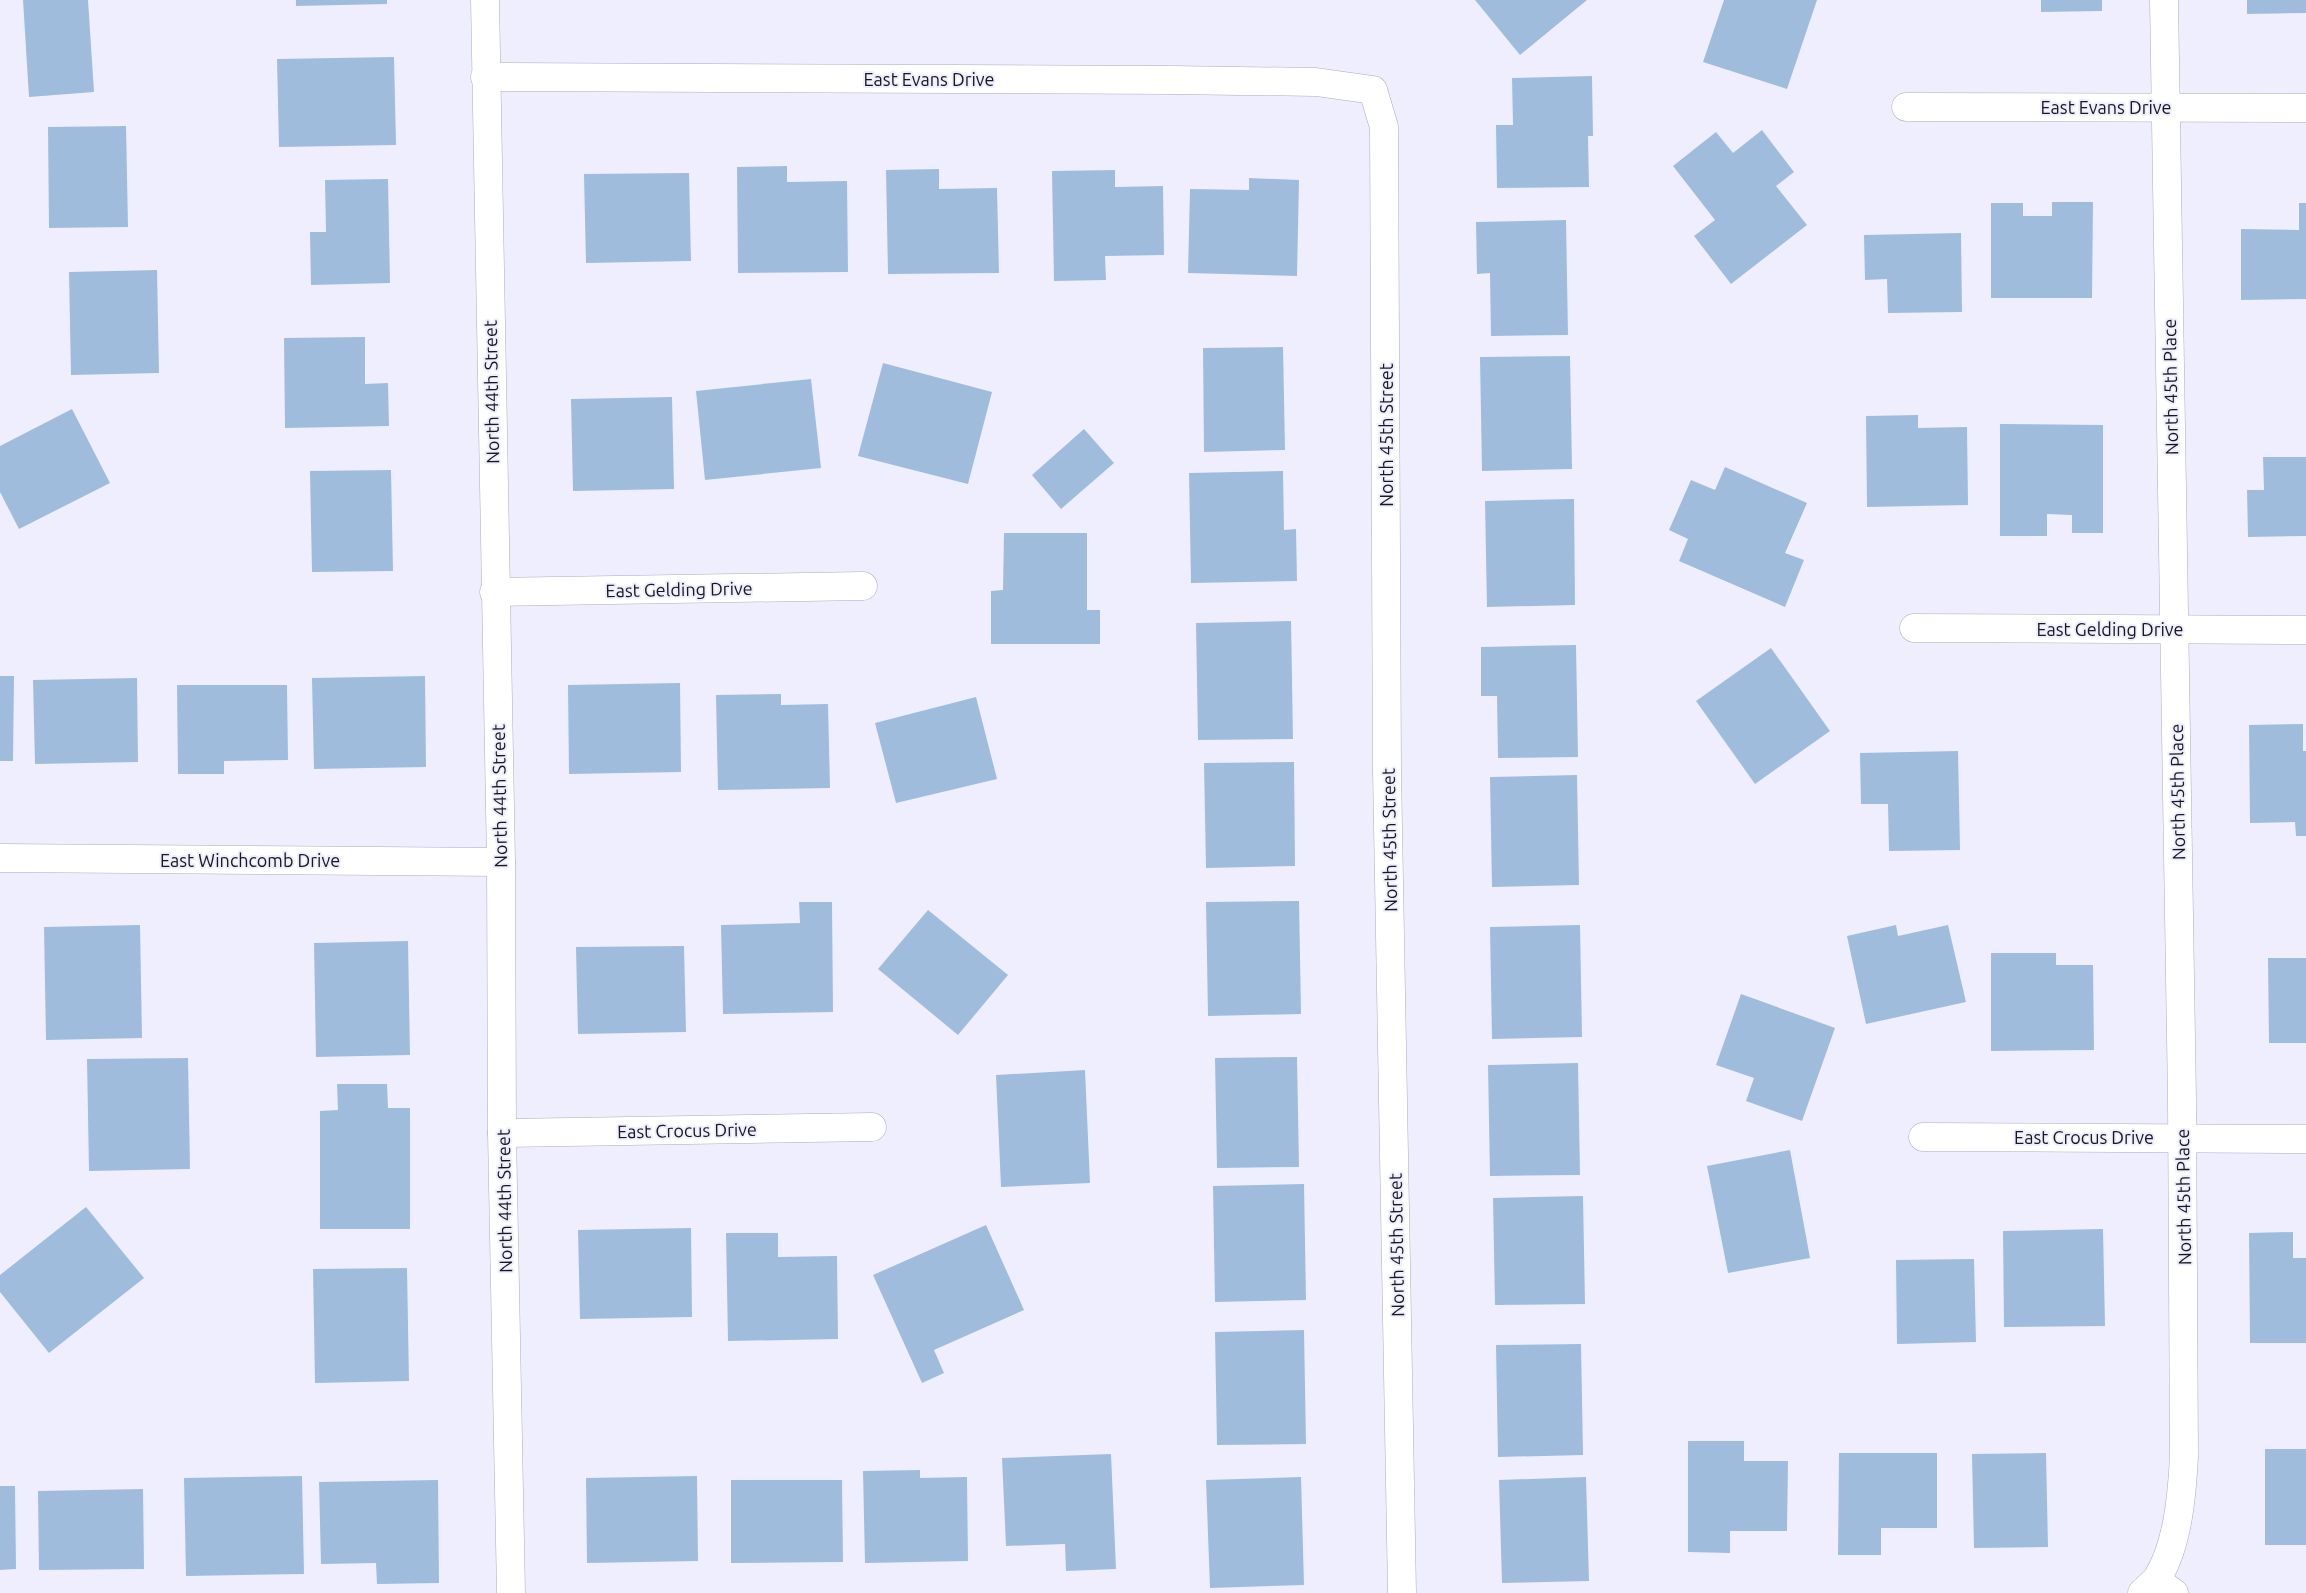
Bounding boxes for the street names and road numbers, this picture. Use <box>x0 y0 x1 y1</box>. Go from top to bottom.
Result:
street label: East Evans Drive <box>863 69 995 89</box>
street label: East Evans Drive <box>2040 97 2172 117</box>
street label: North 45th Place <box>2159 319 2181 455</box>
street label: North 44th Street <box>480 320 502 464</box>
street label: North 45th Street <box>1376 363 1396 507</box>
street label: East Gelding Drive <box>605 578 753 600</box>
street label: East Gelding Drive <box>2036 619 2184 639</box>
street label: North 44th Street <box>488 724 510 868</box>
street label: North 45th Place <box>2166 724 2188 860</box>
street label: North 45th Street <box>1378 768 1400 912</box>
street label: East Winchcomb Drive <box>160 850 340 870</box>
street label: East Crocus Drive <box>617 1119 757 1141</box>
street label: East Crocus Drive <box>2014 1127 2154 1147</box>
street label: North 44th Street <box>493 1129 515 1273</box>
street label: North 45th Place <box>2172 1129 2194 1265</box>
street label: North 45th Street <box>1385 1173 1407 1317</box>

